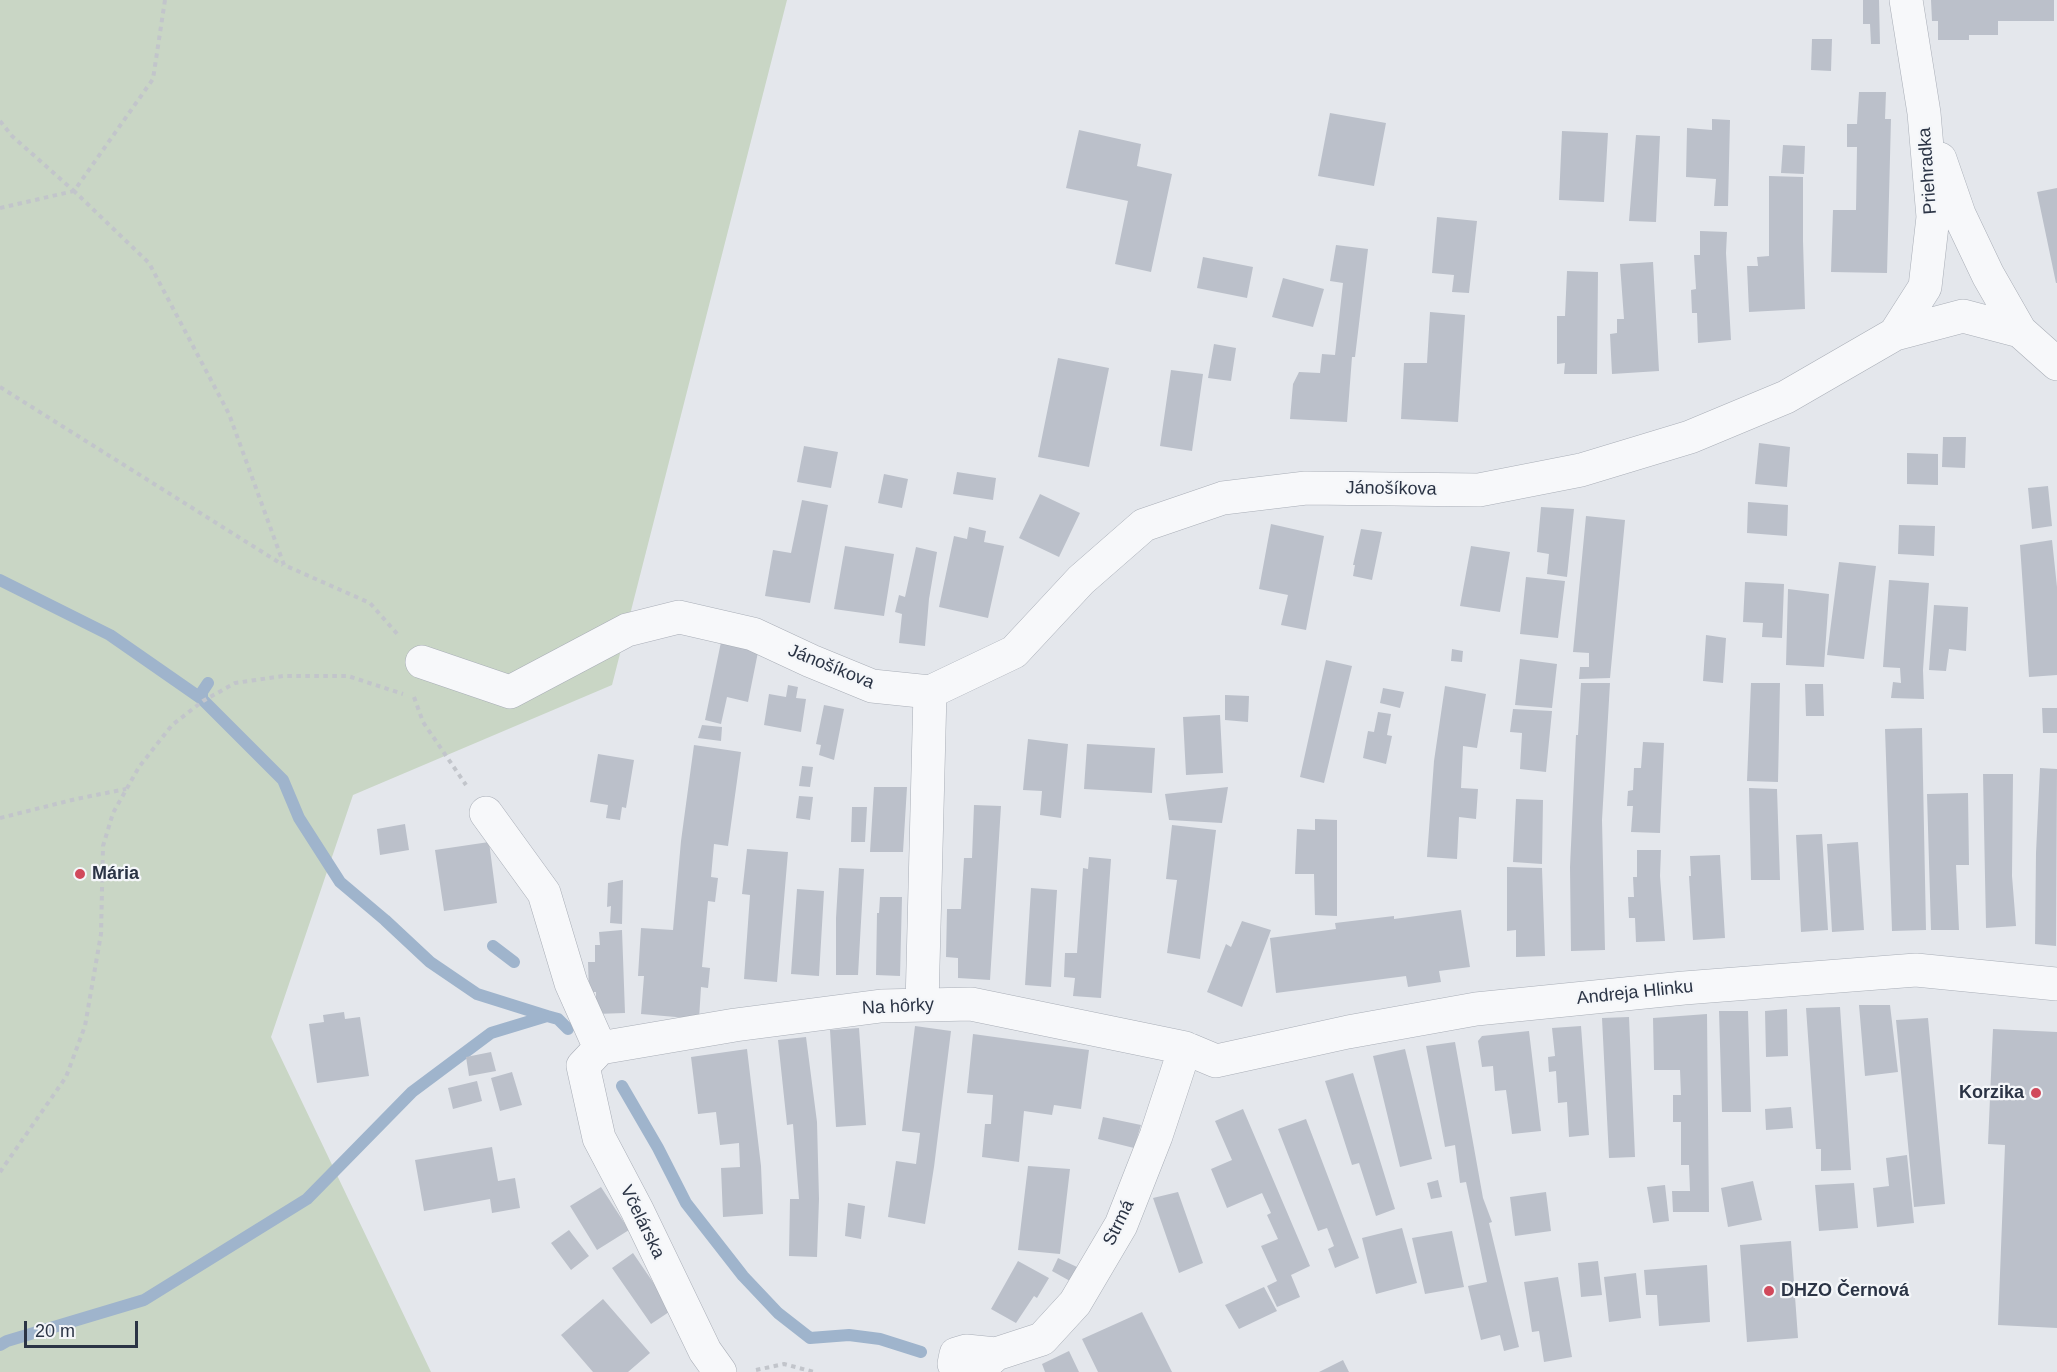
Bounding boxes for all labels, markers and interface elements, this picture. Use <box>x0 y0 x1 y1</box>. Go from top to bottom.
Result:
street label: Priehradka <box>1914 127 1942 215</box>
street label: Jánošíkova <box>1345 477 1437 501</box>
street label: Jánošíkova <box>785 640 877 694</box>
place label: Mária <box>92 863 139 885</box>
marker: Mária <box>73 867 87 881</box>
street label: Andreja Hlinku <box>1576 976 1694 1010</box>
street label: Na hôrky <box>861 994 935 1020</box>
place label: Korzika <box>1959 1082 2024 1104</box>
marker: Korzika <box>2029 1086 2043 1100</box>
street label: Včelárska <box>615 1182 669 1262</box>
street label: Strmá <box>1099 1197 1139 1249</box>
place label: DHZO Černová <box>1781 1280 1909 1302</box>
marker: DHZO Černová <box>1762 1284 1776 1298</box>
scale bar <box>27 1309 141 1347</box>
text: 20 m <box>35 1321 75 1341</box>

